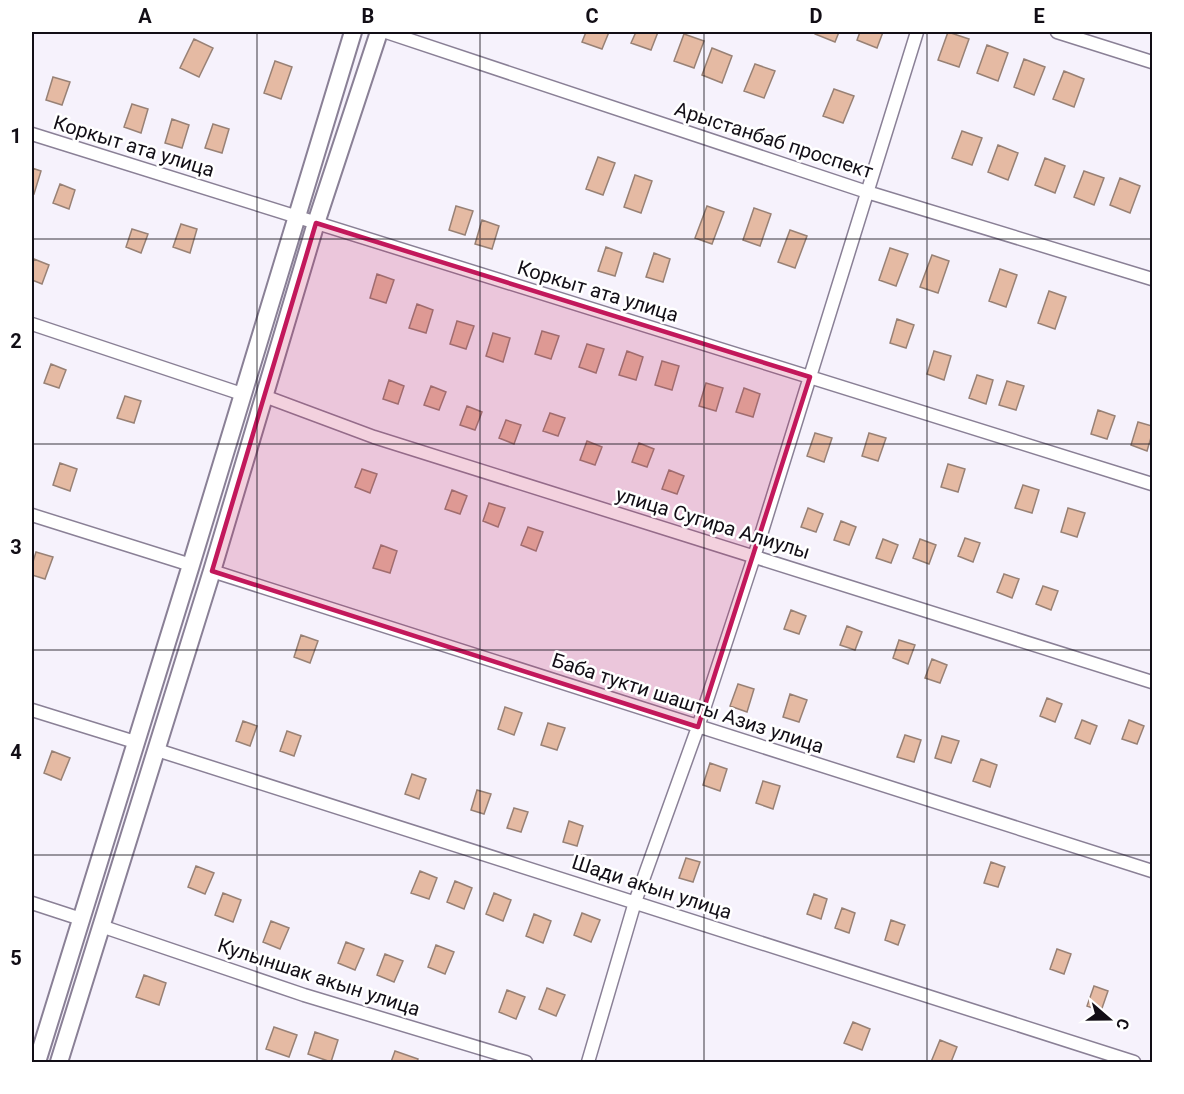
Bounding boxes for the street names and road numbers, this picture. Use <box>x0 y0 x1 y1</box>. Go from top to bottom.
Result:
street label: Арыстанбаб проспект <box>672 97 877 184</box>
street label: Коркыт ата улица <box>51 110 217 182</box>
street label: Коркыт ата улица <box>515 255 681 327</box>
street label: улица Сугира Алиулы <box>613 482 813 564</box>
street label: Баба тукти шашты Азиз улица <box>549 648 827 758</box>
street label: Шади акын улица <box>569 850 735 924</box>
street label: Кулыншак акын улица <box>215 933 423 1021</box>

